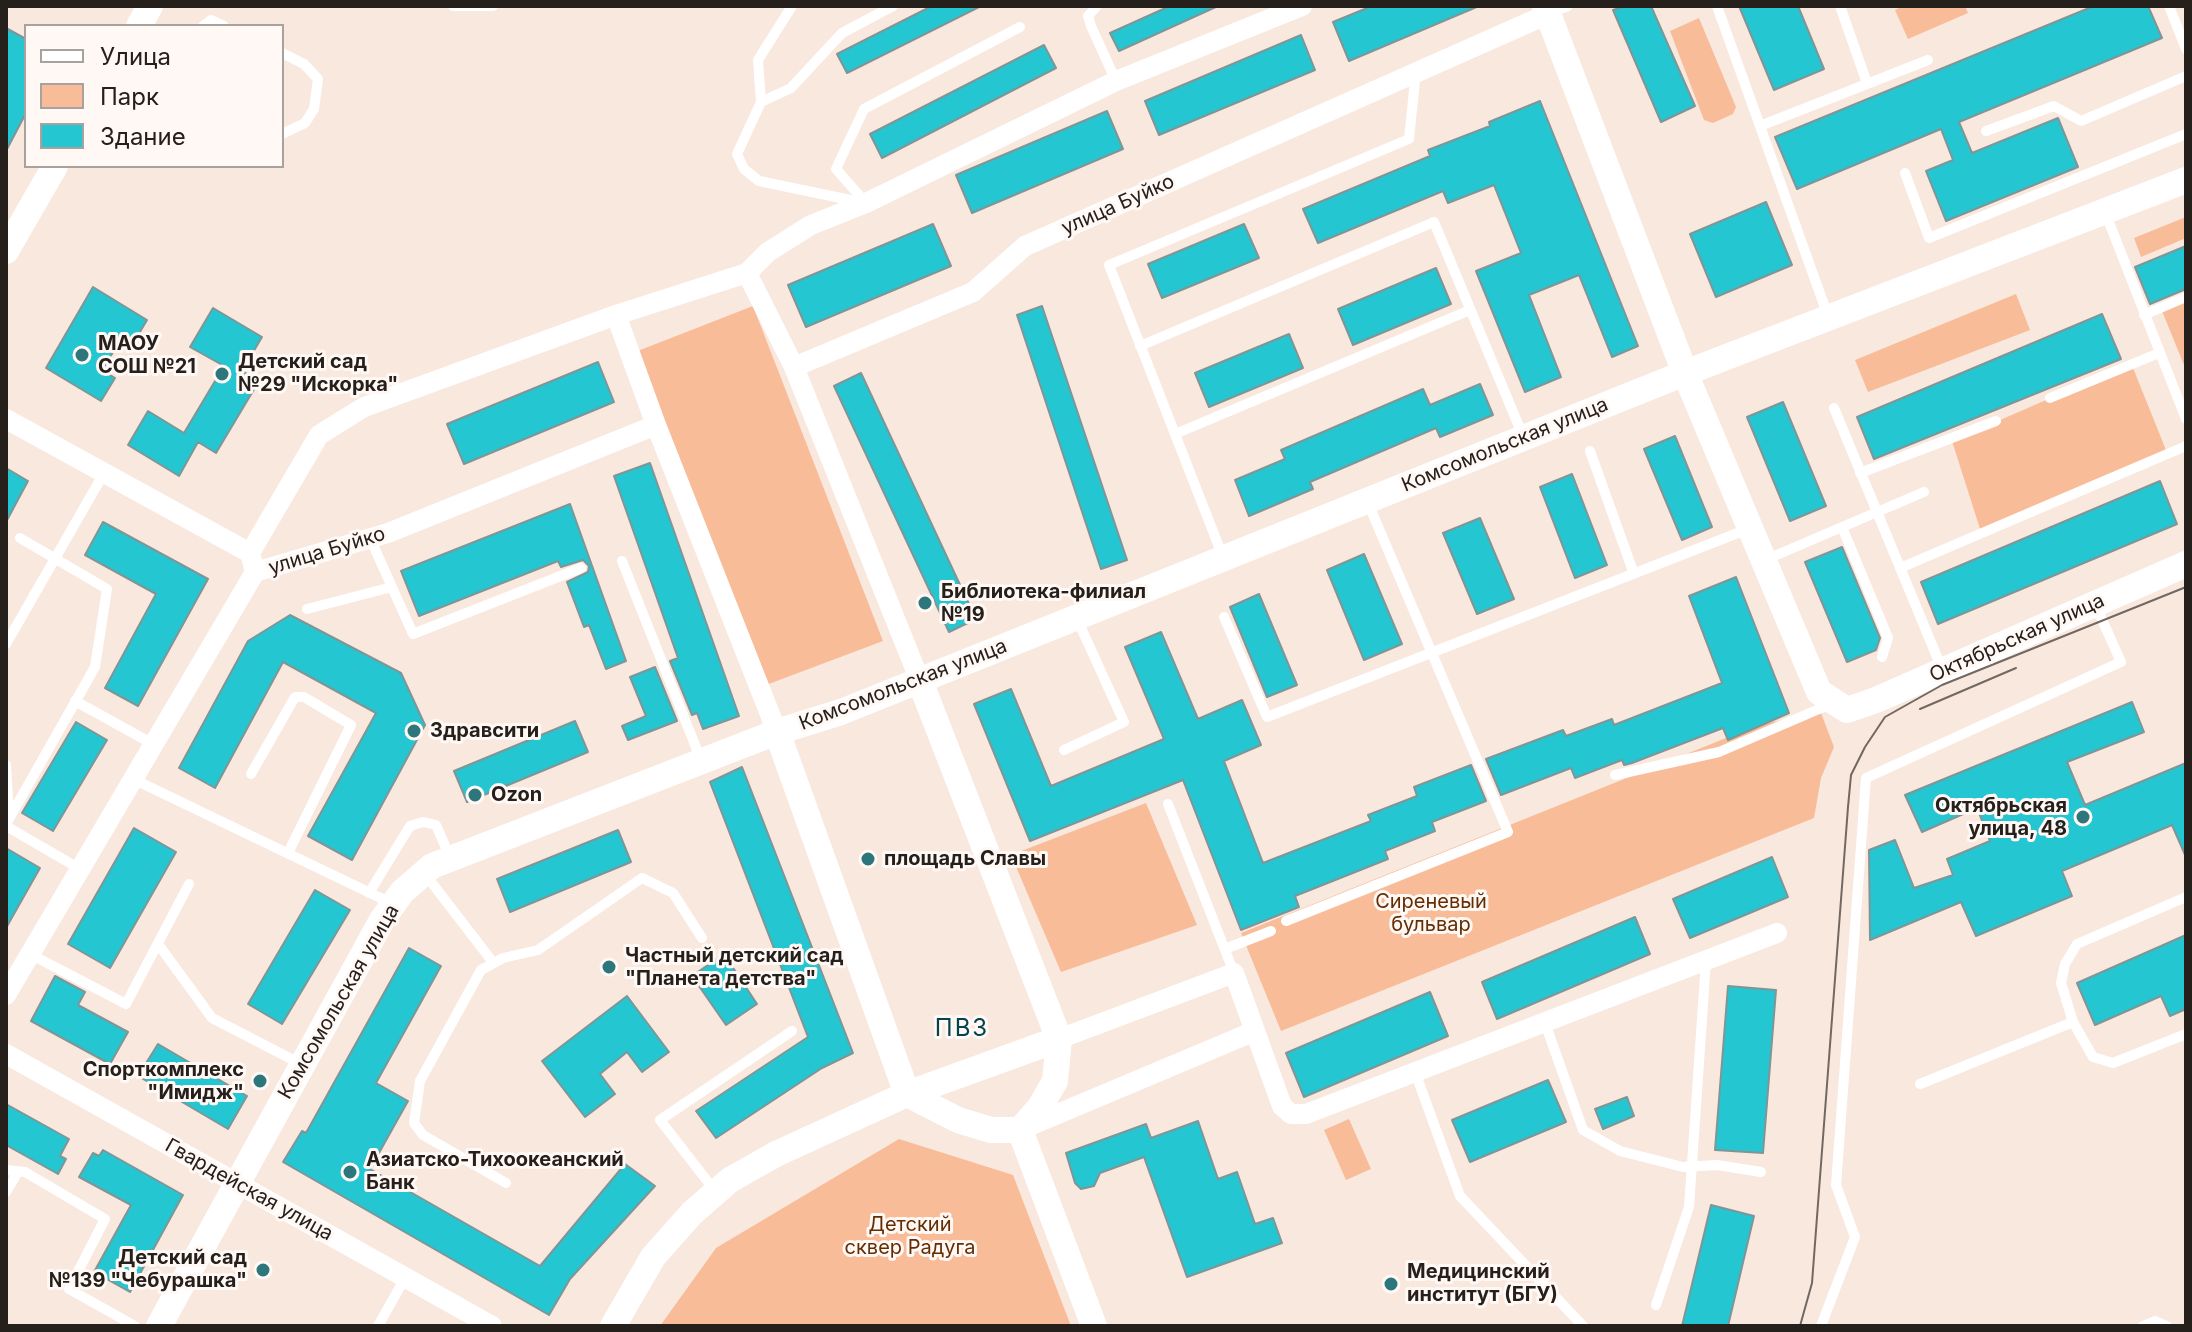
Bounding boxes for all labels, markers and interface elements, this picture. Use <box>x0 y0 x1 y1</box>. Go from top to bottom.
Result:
legend <box>24 24 284 168</box>
text: Улица <box>100 42 171 71</box>
text: Парк <box>100 82 159 111</box>
text: Здание <box>100 122 186 151</box>
street label: улица Буйко <box>1058 169 1178 241</box>
place label: МАОУ СОШ №21 <box>98 332 196 379</box>
marker: МАОУ СОШ №21 <box>73 346 91 364</box>
place label: Детский сад №29 "Искорка" <box>238 350 398 397</box>
marker: Детский сад №29 "Искорка" <box>213 365 231 383</box>
street label: Комсомольская улица <box>1398 393 1612 497</box>
street label: улица Буйко <box>266 522 388 580</box>
place label: Библиотека-филиал №19 <box>941 580 1146 627</box>
street label: Октябрьская улица <box>1926 589 2108 687</box>
marker: Библиотека-филиал №19 <box>916 594 934 612</box>
street label: Комсомольская улица <box>796 634 1010 736</box>
place label: Здравсити <box>430 719 539 743</box>
marker: Здравсити <box>405 722 423 740</box>
place label: Ozon <box>491 783 542 807</box>
marker: Ozon <box>466 786 484 804</box>
place label: Октябрьская улица, 48 <box>1935 794 2067 841</box>
marker: Октябрьская улица, 48 <box>2074 808 2092 826</box>
place label: площадь Славы <box>884 847 1046 871</box>
marker: площадь Славы <box>859 850 877 868</box>
park label: Сиреневый бульвар <box>1375 890 1487 937</box>
street label: Комсомольская улица <box>273 900 405 1104</box>
place label: Частный детский сад "Планета детства" <box>625 944 844 991</box>
marker: Частный детский сад "Планета детства" <box>600 958 618 976</box>
district label: ПВЗ <box>935 1015 989 1043</box>
place label: Спорткомплекс "Имидж" <box>83 1058 244 1105</box>
marker: Спорткомплекс "Имидж" <box>251 1072 269 1090</box>
street label: Гвардейская улица <box>161 1134 337 1246</box>
place label: Азиатско-Тихоокеанский Банк <box>366 1148 624 1195</box>
marker: Азиатско-Тихоокеанский Банк <box>341 1163 359 1181</box>
park label: Детский сквер Радуга <box>845 1213 975 1260</box>
place label: Детский сад №139 "Чебурашка" <box>49 1246 247 1293</box>
place label: Медицинский институт (БГУ) <box>1407 1260 1558 1307</box>
marker: Детский сад №139 "Чебурашка" <box>254 1261 272 1279</box>
marker: Медицинский институт (БГУ) <box>1382 1275 1400 1293</box>

